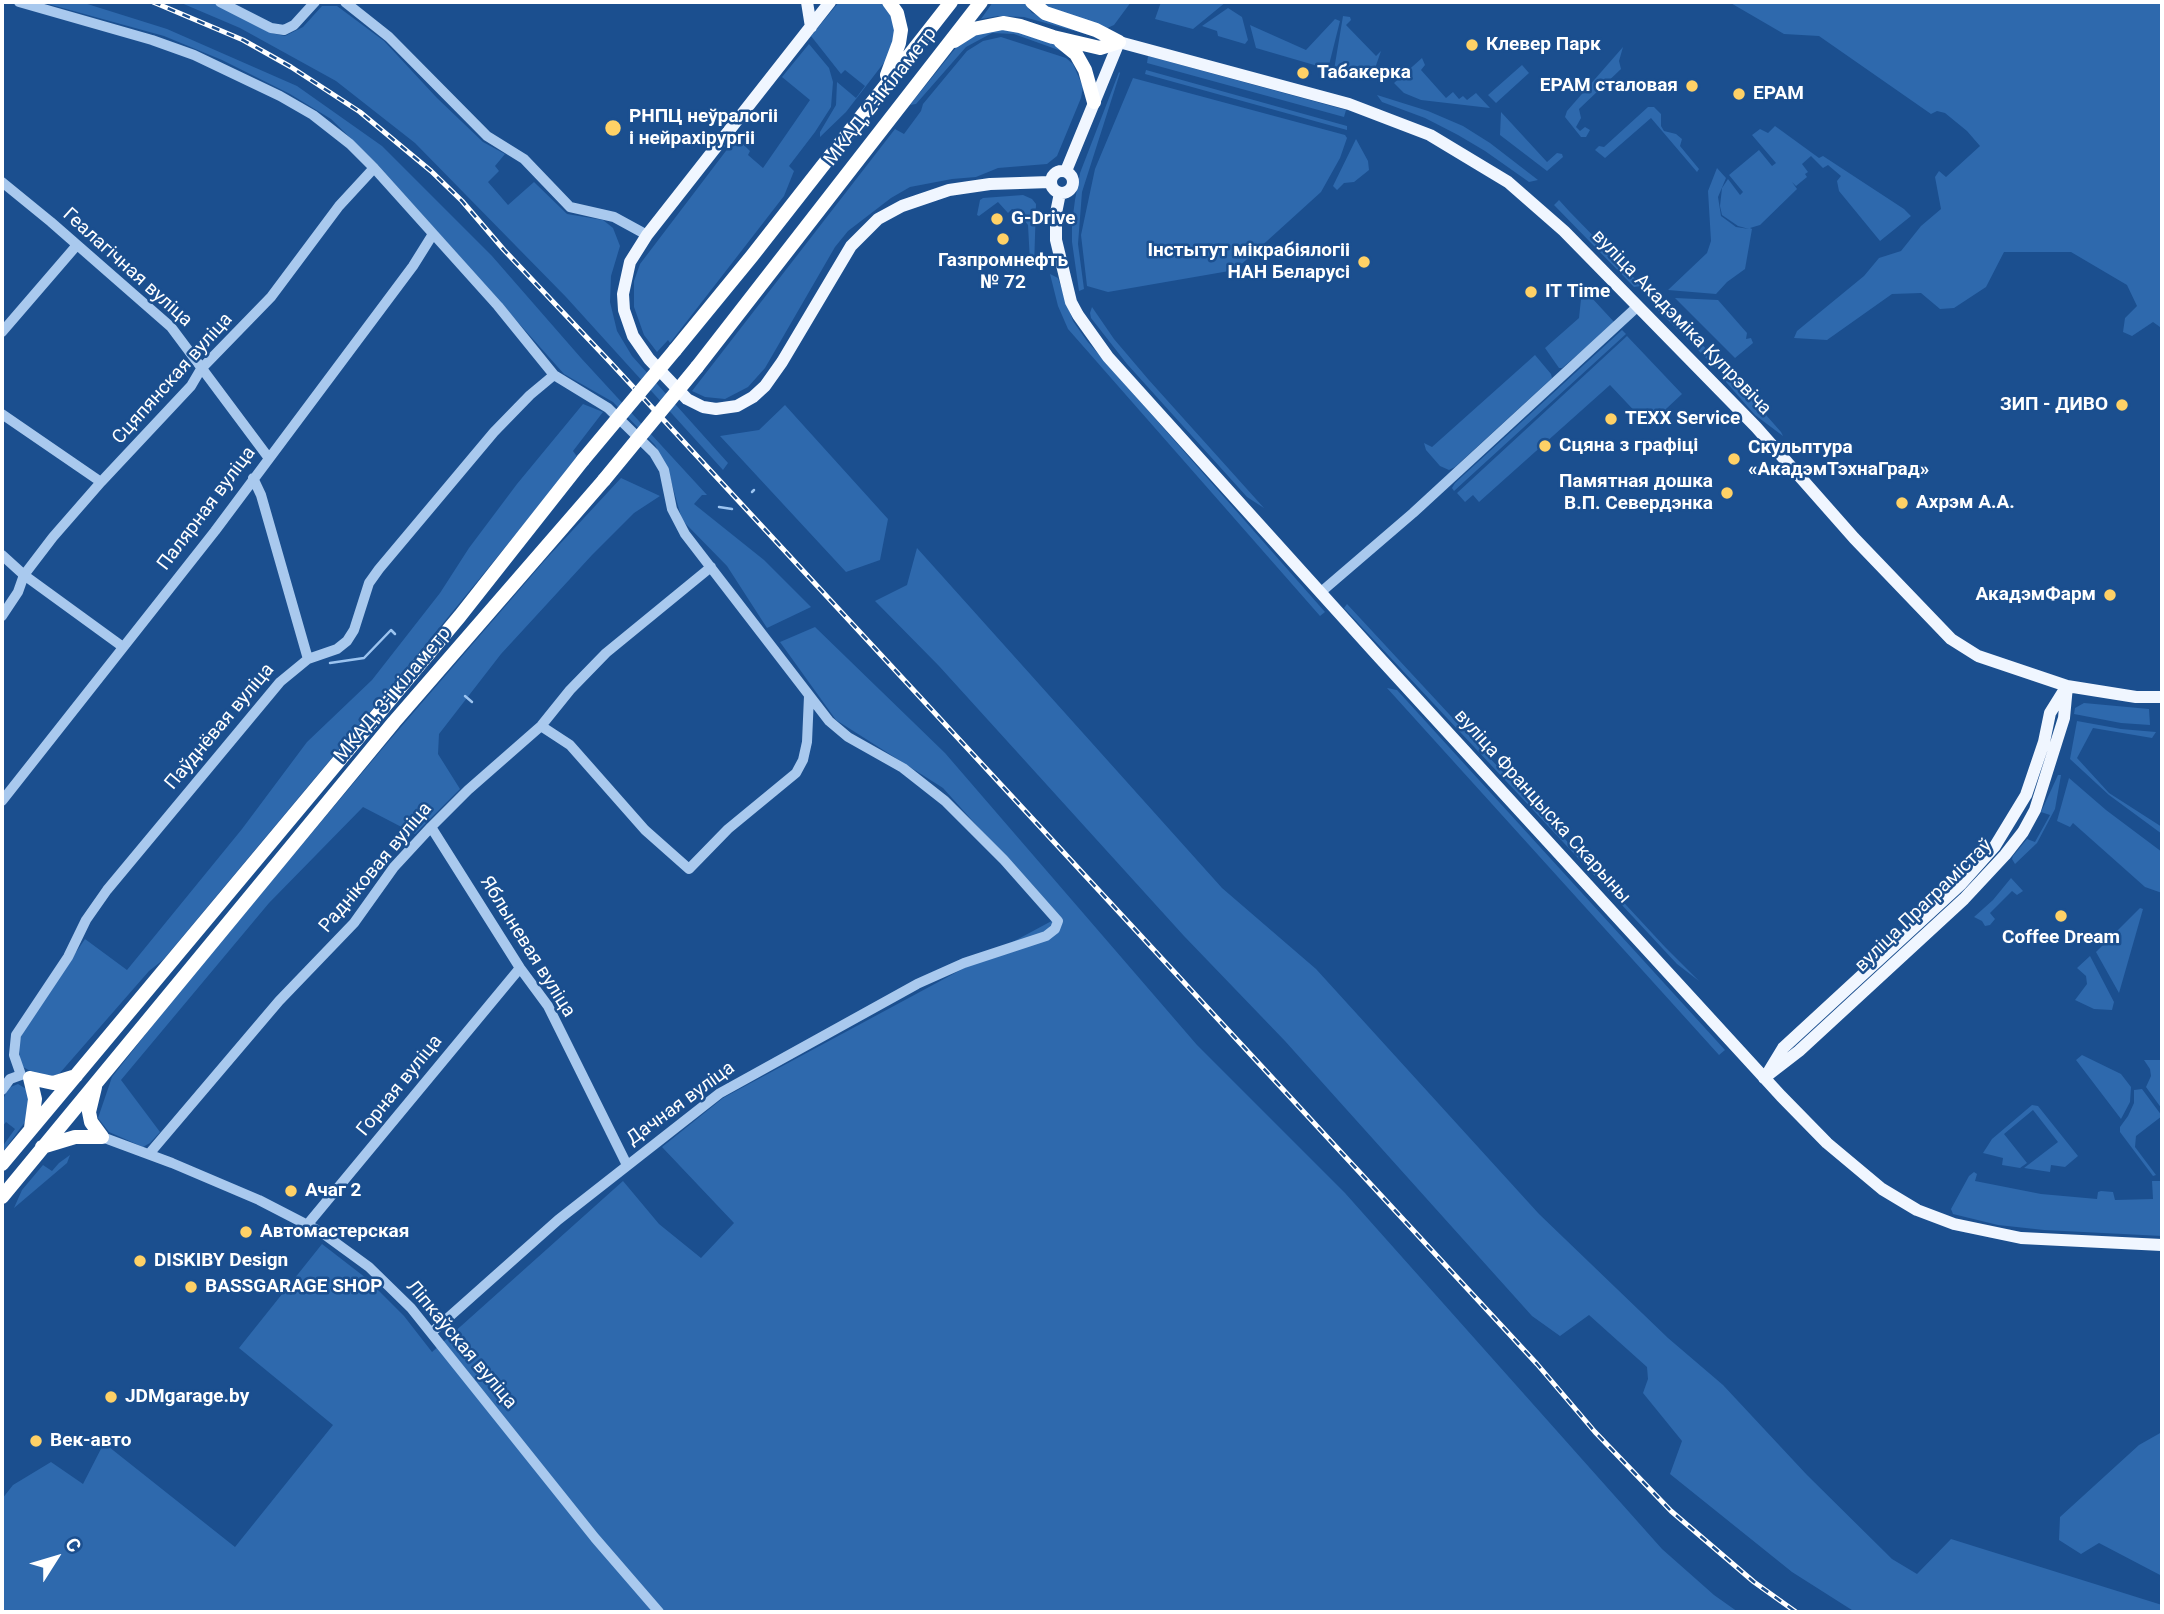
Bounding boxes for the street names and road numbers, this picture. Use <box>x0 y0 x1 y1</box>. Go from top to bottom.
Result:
street label: МКАД, 2-і кіламетр <box>820 23 942 171</box>
street label: Геалагічная вуліца <box>58 204 196 332</box>
street label: вуліца Акадэміка Купрэвіча <box>1586 226 1776 420</box>
street label: Сцяпянская вуліца <box>108 309 238 449</box>
street label: Палярная вуліца <box>153 443 261 575</box>
street label: МКАД, 3-і кіламетр <box>330 623 456 767</box>
street label: Паўднёвая вуліца <box>161 659 279 795</box>
street label: вуліца Францыска Скарыны <box>1449 705 1635 909</box>
street label: Радніковая вуліца <box>315 798 437 938</box>
street label: вуліца Праграмістаў <box>1851 835 1997 977</box>
street label: Яблыневая вуліца <box>474 872 580 1022</box>
street label: Горная вуліца <box>352 1031 448 1141</box>
street label: Дачная вуліца <box>623 1057 739 1151</box>
street label: Ліпкаўская вуліца <box>401 1276 521 1414</box>

